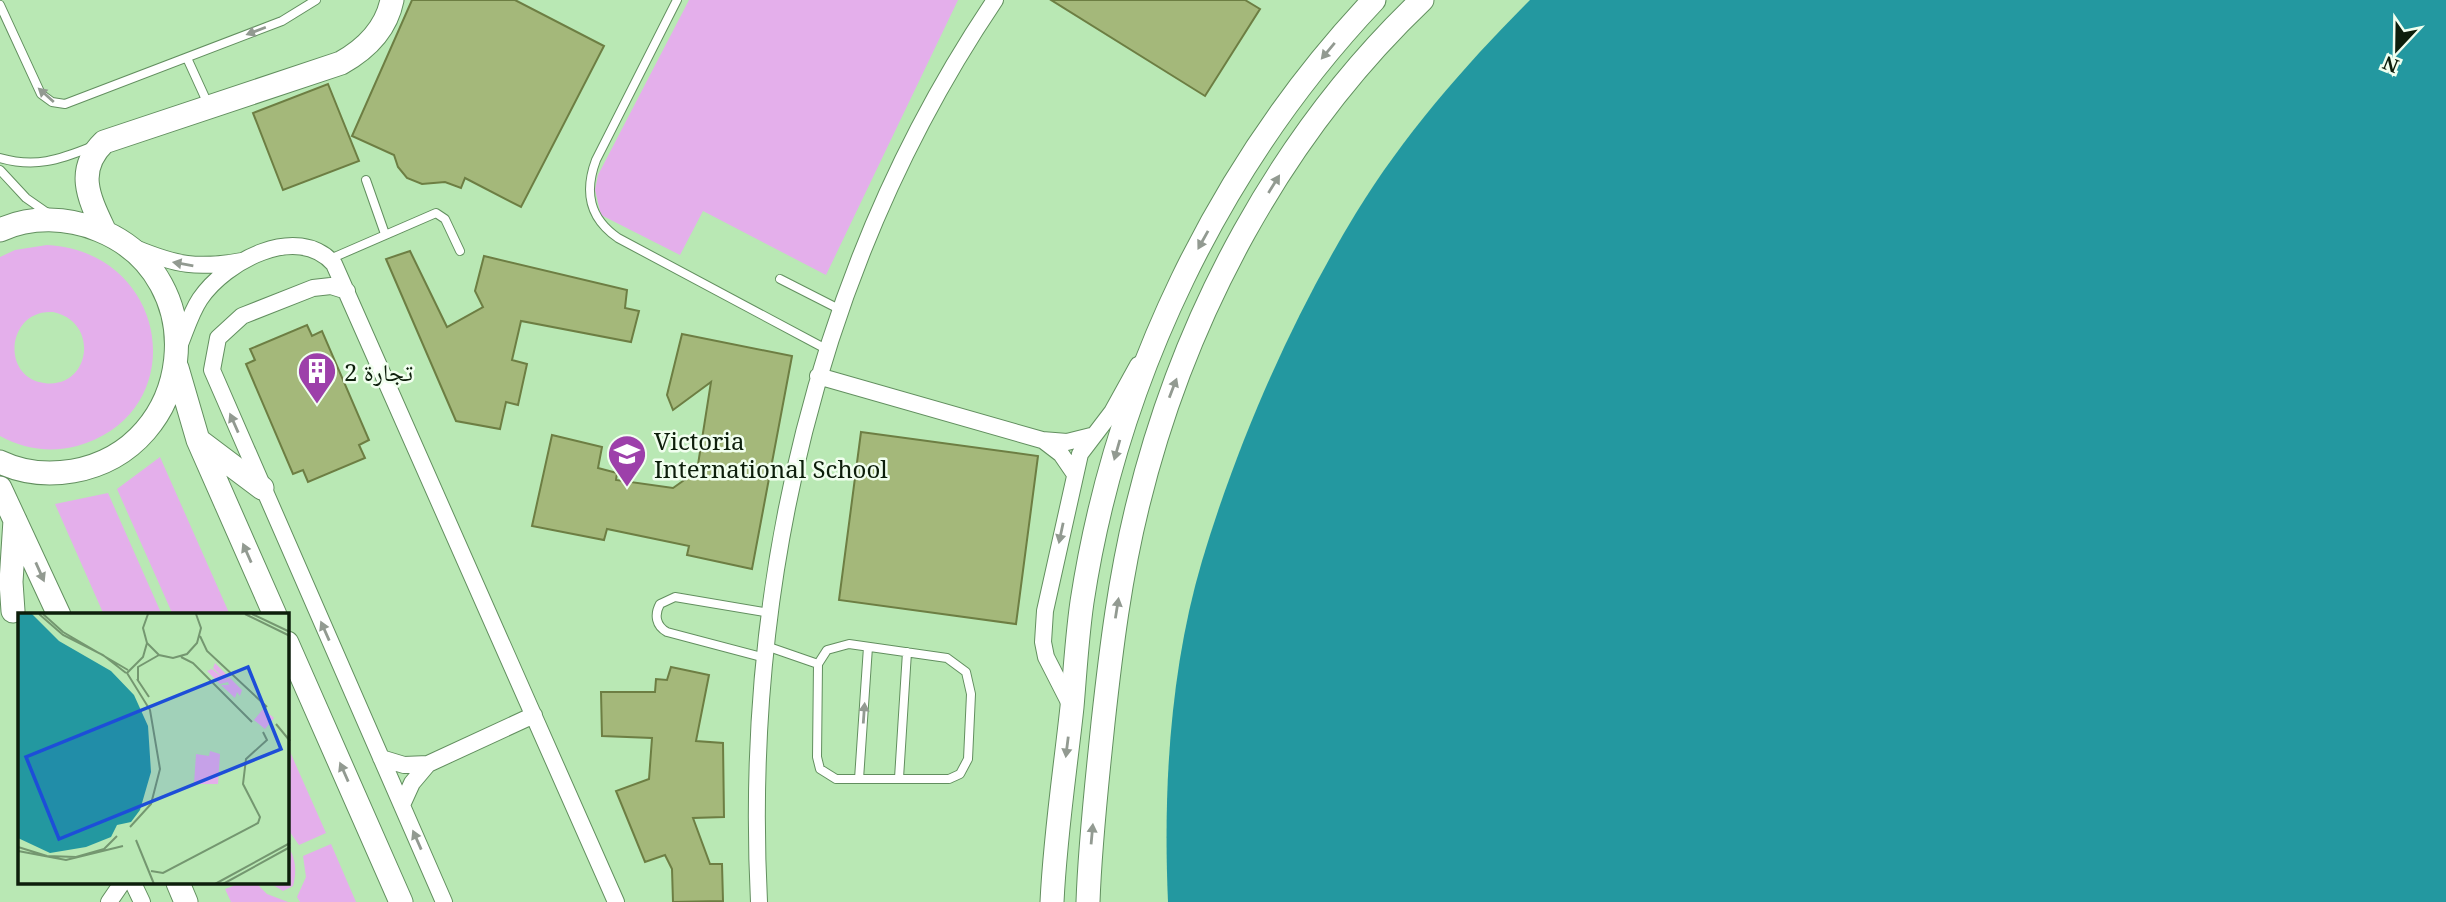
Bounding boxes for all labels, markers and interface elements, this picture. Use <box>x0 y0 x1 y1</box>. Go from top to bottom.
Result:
north arrow <box>2362 14 2432 84</box>
one-way arrow <box>246 25 267 36</box>
one-way arrow <box>1320 42 1336 60</box>
text: N <box>2379 50 2402 80</box>
one-way arrow <box>37 87 55 103</box>
one-way arrow <box>1268 175 1280 194</box>
one-way arrow <box>1197 230 1208 250</box>
one-way arrow <box>172 258 194 269</box>
building icon: تجارة 2 <box>296 350 338 405</box>
place label: تجارة 2 <box>344 355 413 388</box>
one-way arrow <box>1168 377 1179 398</box>
one-way arrow <box>228 413 240 433</box>
place label: Victoria International School <box>654 424 888 485</box>
school or university icon: Victoria International School <box>606 433 648 488</box>
one-way arrow <box>1111 440 1121 461</box>
one-way arrow <box>1056 522 1067 544</box>
one-way arrow <box>241 542 252 563</box>
one-way arrow <box>35 561 46 582</box>
one-way arrow <box>1112 597 1123 619</box>
inset map <box>18 613 289 884</box>
one-way arrow <box>319 621 331 641</box>
one-way arrow <box>858 702 869 724</box>
one-way arrow <box>1061 736 1072 758</box>
one-way arrow <box>338 762 349 783</box>
one-way arrow <box>1087 823 1098 845</box>
one-way arrow <box>411 829 422 850</box>

